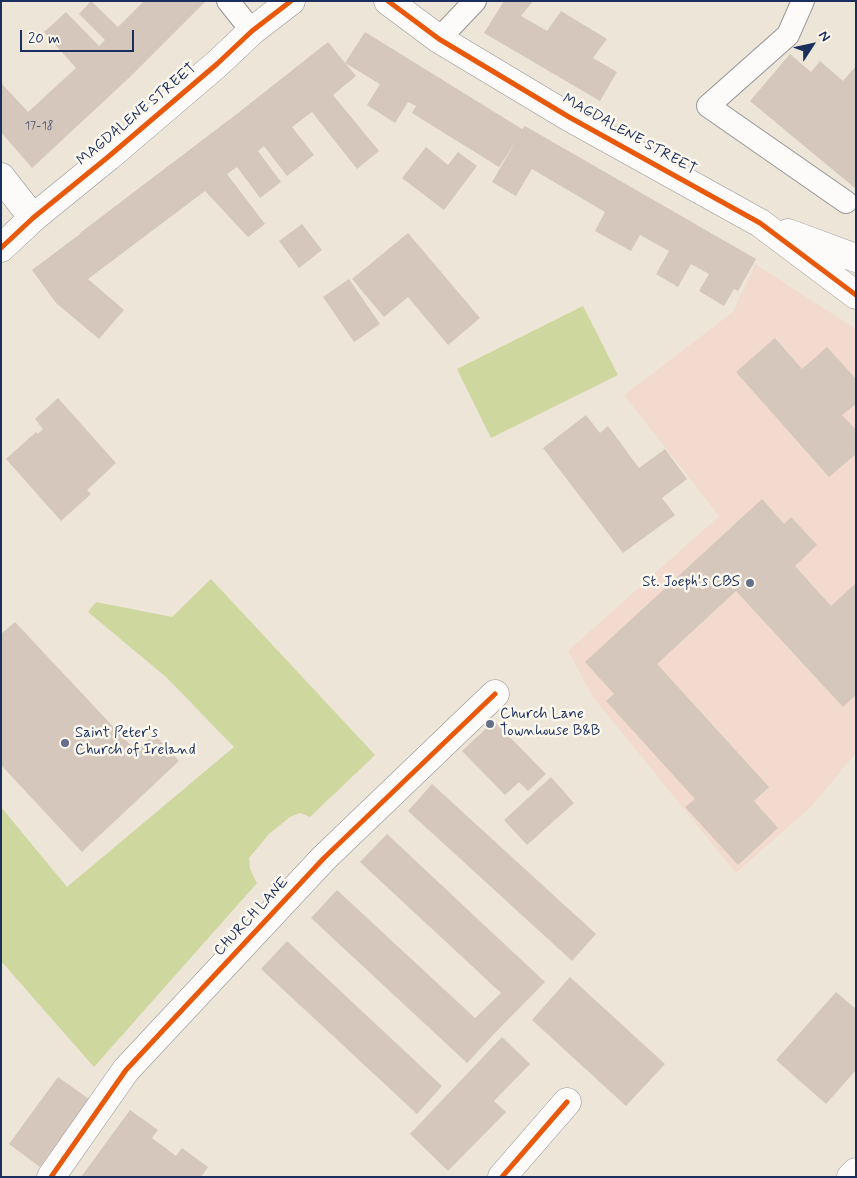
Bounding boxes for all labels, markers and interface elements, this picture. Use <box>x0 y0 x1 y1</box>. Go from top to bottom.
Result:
scale bar <box>22 20 136 52</box>
north arrow <box>787 20 837 70</box>
text: N <box>814 27 834 45</box>
text: 20 m <box>28 29 60 49</box>
street label: MAGDALENE STREET <box>74 60 200 170</box>
street label: MAGDALENE STREET <box>559 91 699 179</box>
house number: 17-18 <box>25 119 53 133</box>
place label: St. Joeph's CBS <box>642 574 740 592</box>
marker: St. Joeph's CBS <box>744 577 756 589</box>
place label: Church Lane Townhouse B&B <box>500 706 600 741</box>
marker: Church Lane Townhouse B&B <box>484 718 496 730</box>
place label: Saint Peter's Church of Ireland <box>75 725 196 760</box>
marker: Saint Peter's Church of Ireland <box>59 737 71 749</box>
street label: CHURCH LANE <box>211 874 293 960</box>

